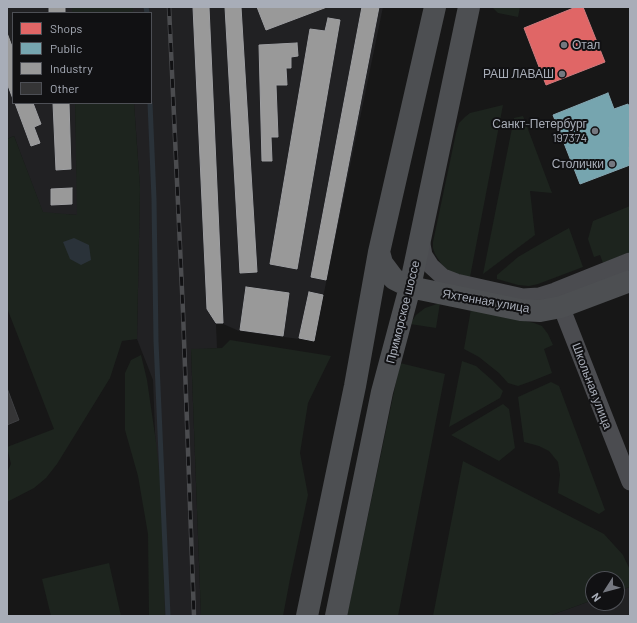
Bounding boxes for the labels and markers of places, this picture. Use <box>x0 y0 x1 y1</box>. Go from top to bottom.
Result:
place label: Отал <box>572 38 600 52</box>
marker: Отал <box>559 40 569 50</box>
place label: РАШ ЛАВАШ <box>483 67 554 81</box>
marker: РАШ ЛАВАШ <box>557 69 567 79</box>
place label: Санкт-Петербург 197374 <box>492 117 587 145</box>
marker: Санкт-Петербург 197374 <box>590 126 600 136</box>
place label: Столички <box>552 157 604 171</box>
marker: Столички <box>607 159 617 169</box>

